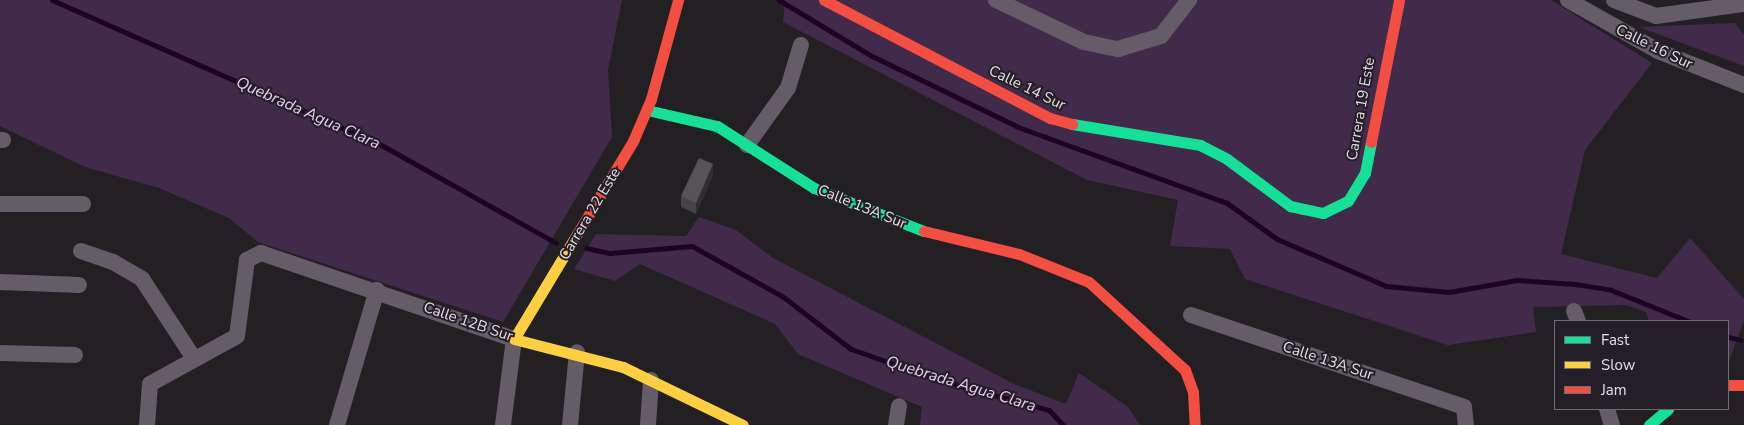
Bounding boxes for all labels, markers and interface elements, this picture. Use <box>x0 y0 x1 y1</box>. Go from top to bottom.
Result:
street label: Calle 16 Sur <box>1613 21 1695 73</box>
street label: Carrera 19 Este <box>1343 56 1379 162</box>
street label: Calle 14 Sur <box>986 62 1068 114</box>
water label: Quebrada Agua Clara <box>233 73 383 153</box>
street label: Carrera 22 Este <box>555 165 625 263</box>
street label: Calle 13A Sur <box>815 181 909 233</box>
street label: Calle 12B Sur <box>421 298 515 346</box>
legend <box>1554 320 1729 410</box>
text: Fast <box>1601 330 1629 350</box>
street label: Calle 13A Sur <box>1280 338 1376 384</box>
water label: Quebrada Agua Clara <box>884 352 1038 416</box>
text: Slow <box>1601 355 1635 375</box>
text: Jam <box>1601 380 1627 400</box>

